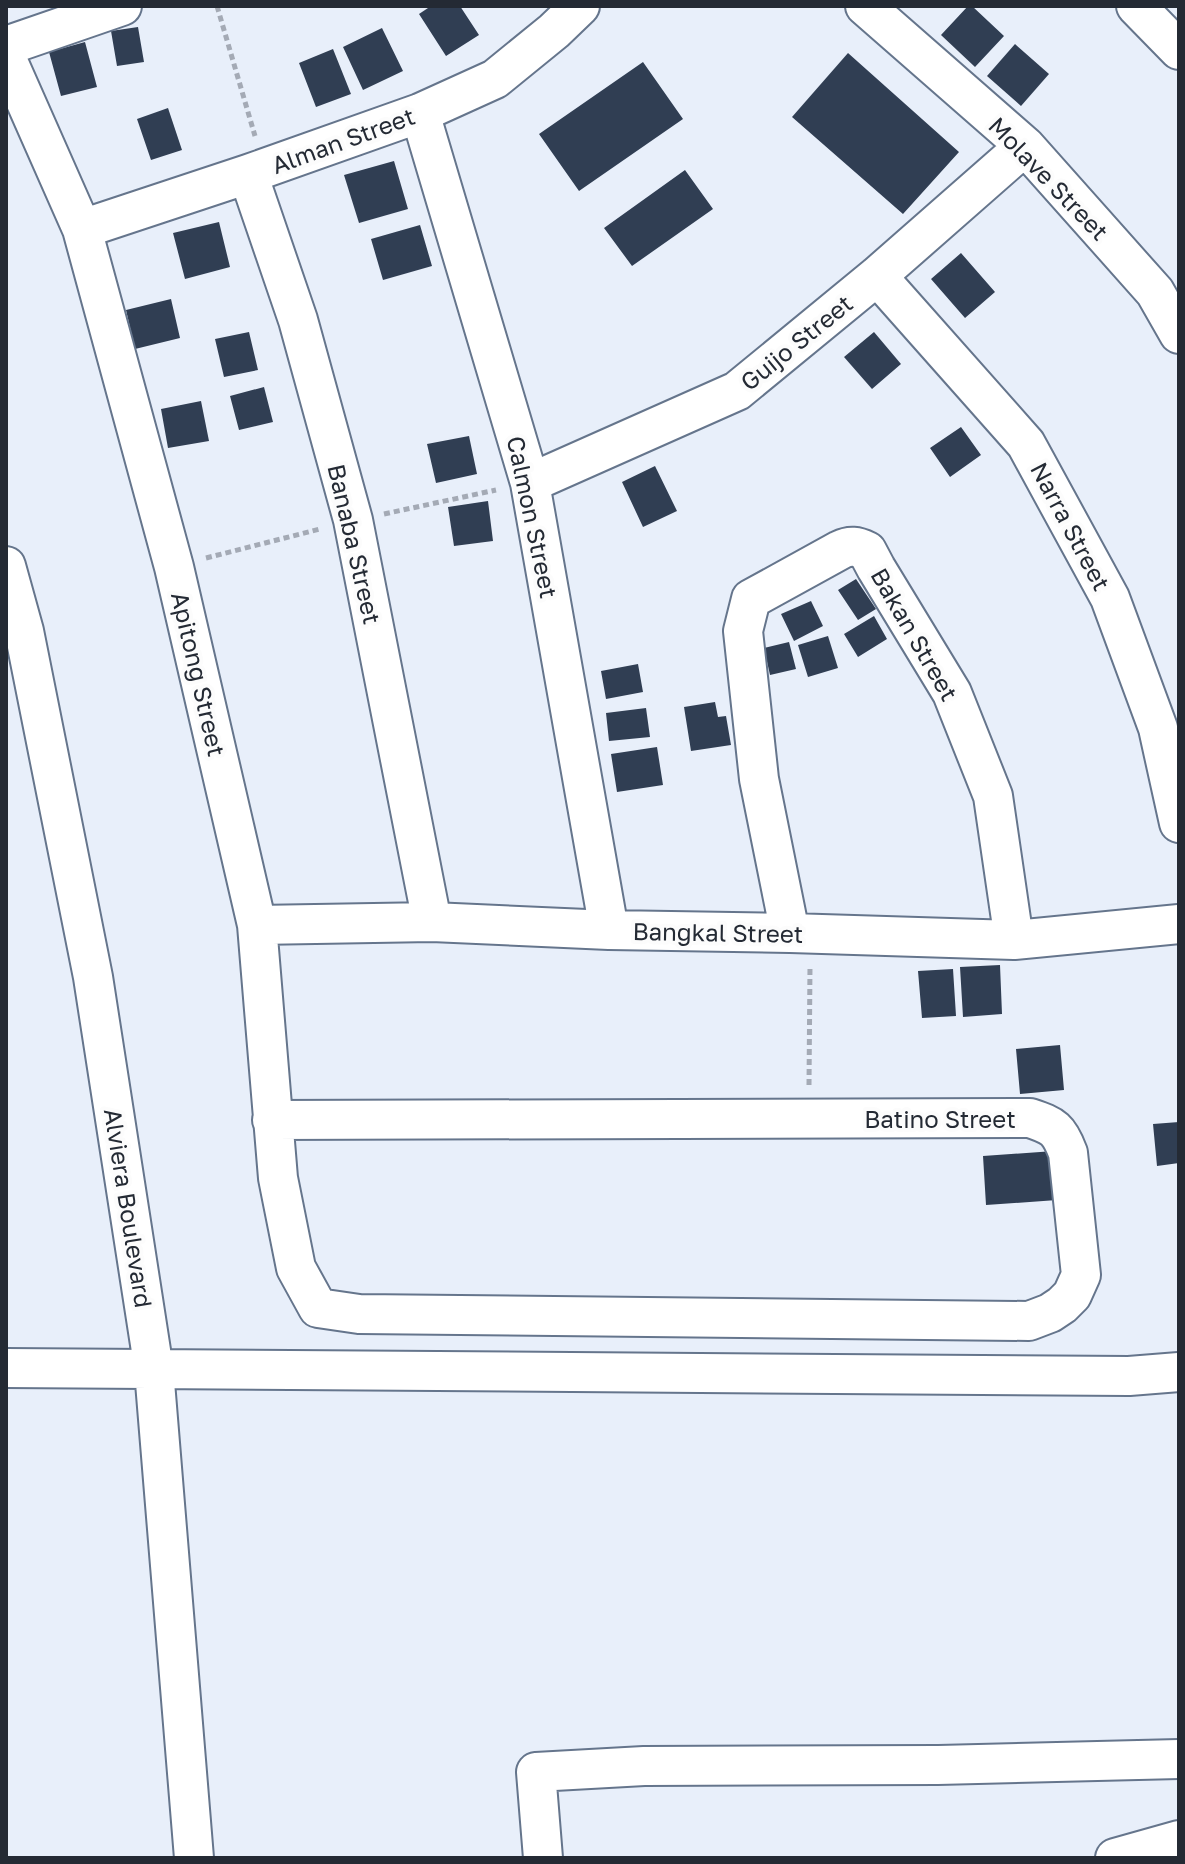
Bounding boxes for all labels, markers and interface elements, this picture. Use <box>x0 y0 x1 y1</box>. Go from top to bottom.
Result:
street label: Alman Street <box>268 101 418 179</box>
street label: Molave Street <box>983 110 1115 246</box>
street label: Guijo Street <box>734 288 858 396</box>
street label: Calmon Street <box>502 433 564 601</box>
street label: Narra Street <box>1025 457 1117 595</box>
street label: Banaba Street <box>323 461 387 627</box>
street label: Bakan Street <box>865 563 965 705</box>
street label: Apitong Street <box>166 589 232 759</box>
street label: Bangkal Street <box>632 916 804 948</box>
street label: Batino Street <box>864 1104 1016 1133</box>
street label: Alviera Boulevard <box>99 1106 159 1310</box>

